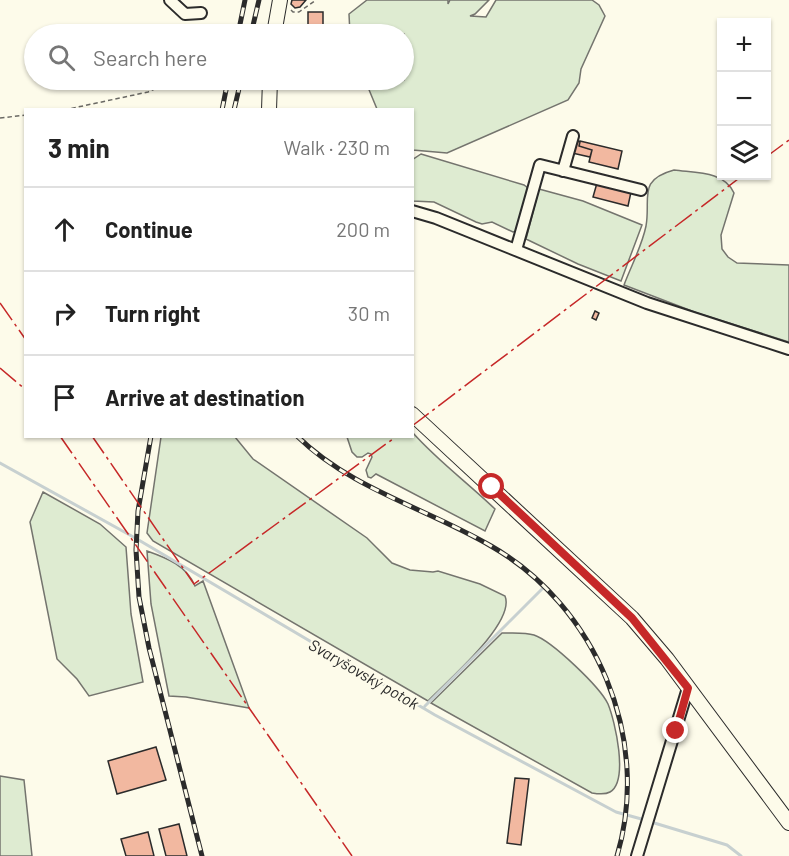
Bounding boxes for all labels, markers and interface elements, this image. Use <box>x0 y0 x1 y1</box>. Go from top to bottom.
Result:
map controls <box>717 18 771 180</box>
button: + <box>717 18 771 72</box>
search box <box>24 24 414 90</box>
icon: search <box>45 41 78 74</box>
text: Search here <box>93 44 207 70</box>
button: − <box>717 72 771 126</box>
button: layers <box>717 126 771 180</box>
text: 3 min <box>48 132 110 163</box>
text: Walk · 230 m <box>284 135 390 159</box>
icon: ahead <box>48 213 81 246</box>
text: Continue <box>105 216 193 242</box>
text: 200 m <box>336 217 390 241</box>
icon: right <box>48 297 81 330</box>
text: Turn right <box>105 300 200 326</box>
text: 30 m <box>348 301 390 325</box>
icon: arrive <box>48 381 81 414</box>
text: Arrive at destination <box>105 384 304 410</box>
route start <box>478 473 504 499</box>
water label: Svaryšovský potok <box>306 634 423 713</box>
route end <box>662 717 688 743</box>

